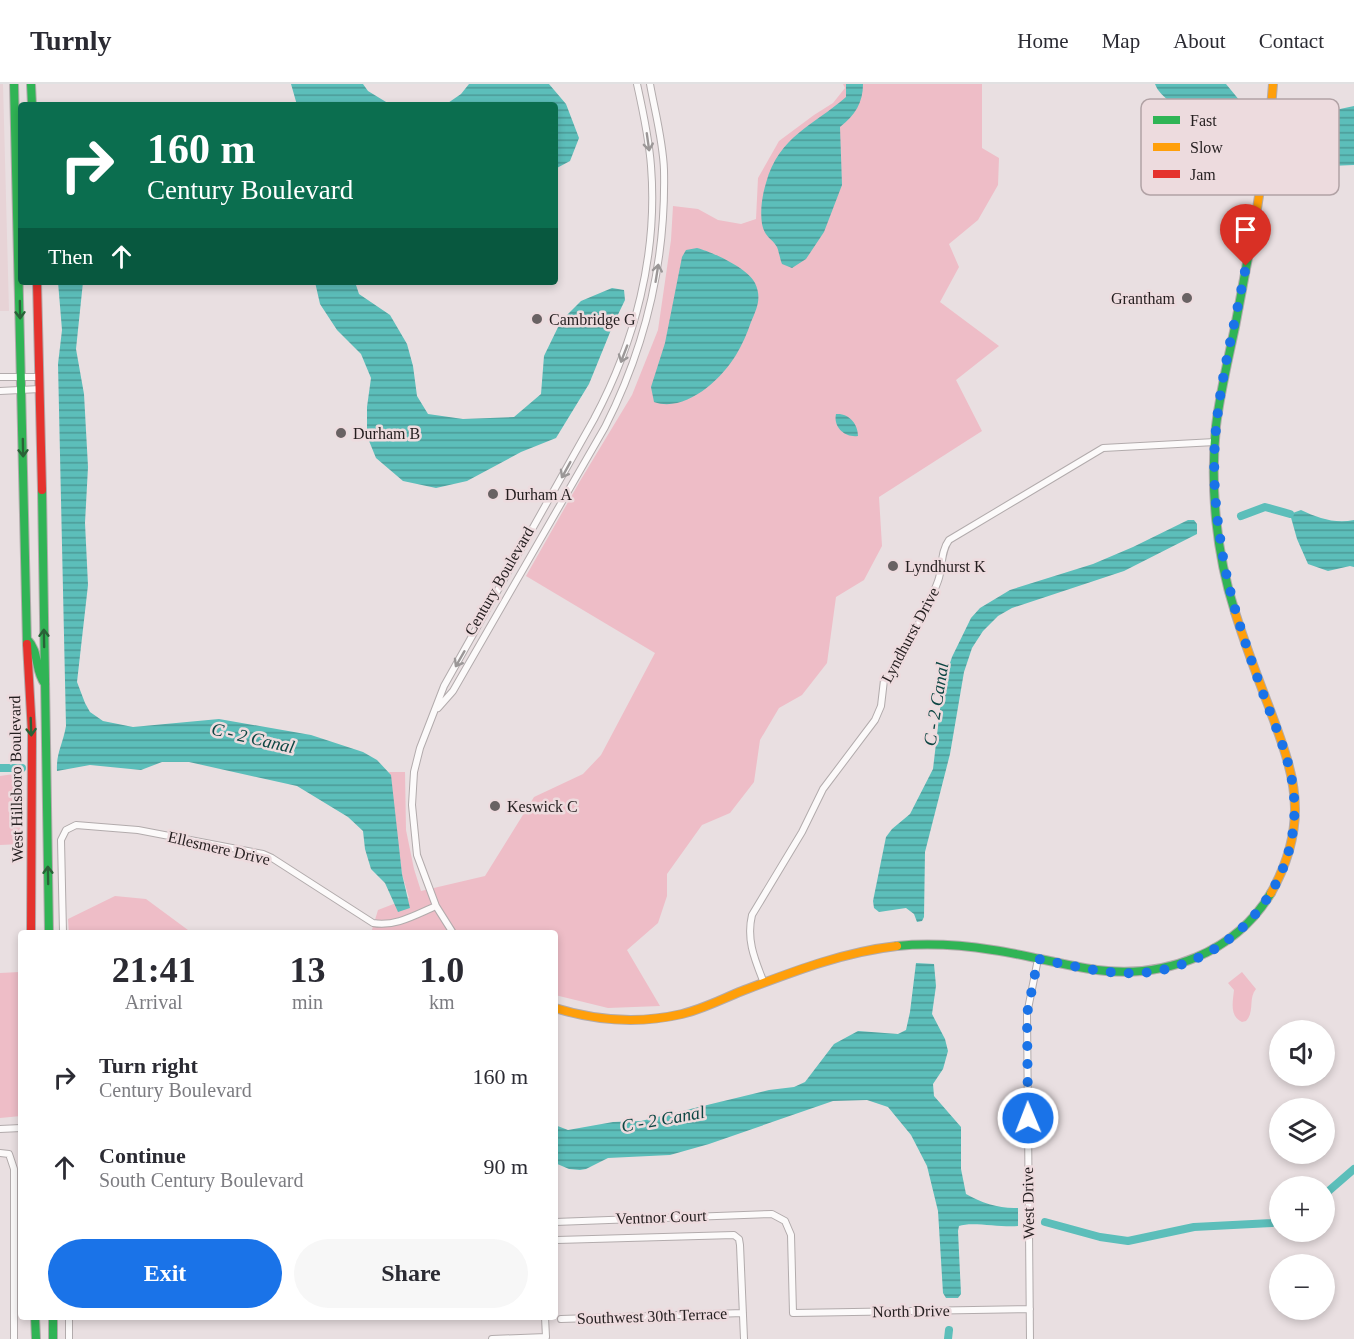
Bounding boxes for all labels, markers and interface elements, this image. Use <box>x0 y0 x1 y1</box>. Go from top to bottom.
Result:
text: Turnly <box>30 25 111 56</box>
text: Home <box>1017 29 1069 53</box>
text: Map <box>1102 29 1140 53</box>
text: About <box>1173 29 1226 53</box>
text: Contact <box>1259 29 1324 53</box>
legend <box>1141 99 1339 195</box>
text: Fast <box>1190 112 1217 129</box>
icon: right <box>48 126 126 204</box>
text: 160 m <box>147 126 256 172</box>
one-way arrow <box>642 131 653 151</box>
text: Slow <box>1190 139 1223 156</box>
text: Jam <box>1190 166 1216 183</box>
text: Century Boulevard <box>147 175 353 205</box>
pin <box>1220 204 1271 266</box>
icon: arrive <box>1229 213 1262 246</box>
icon: ahead <box>105 240 138 273</box>
text: Then <box>48 244 93 269</box>
one-way arrow <box>652 263 663 283</box>
place label: Grantham <box>1111 290 1176 307</box>
marker: Grantham <box>1180 291 1194 305</box>
one-way arrow <box>14 300 26 320</box>
place label: Cambridge G <box>549 311 636 329</box>
marker: Cambridge G <box>530 312 544 326</box>
one-way arrow <box>618 344 629 363</box>
place label: Durham B <box>353 425 420 442</box>
marker: Durham B <box>334 426 348 440</box>
one-way arrow <box>18 438 29 458</box>
one-way arrow <box>560 461 571 479</box>
place label: Durham A <box>505 486 573 503</box>
marker: Durham A <box>486 487 500 501</box>
street label: Century Boulevard <box>461 524 538 639</box>
place label: Lyndhurst K <box>905 558 986 576</box>
marker: Lyndhurst K <box>886 559 900 573</box>
street label: Lyndhurst Drive <box>878 585 943 686</box>
one-way arrow <box>38 628 50 648</box>
one-way arrow <box>454 650 466 667</box>
water label: C - 2 Canal <box>920 661 952 747</box>
street label: West Hillsboro Boulevard <box>6 696 26 862</box>
one-way arrow <box>26 717 37 737</box>
water label: C - 2 Canal <box>210 719 296 757</box>
place label: Keswick C <box>507 798 578 815</box>
marker: Keswick C <box>488 799 502 813</box>
street label: Ellesmere Drive <box>166 828 272 868</box>
one-way arrow <box>42 865 54 885</box>
text: 21:41 <box>112 950 196 990</box>
text: 13 <box>290 950 326 990</box>
text: 1.0 <box>419 950 464 990</box>
text: Arrival <box>125 991 183 1013</box>
text: min <box>292 991 323 1013</box>
text: km <box>429 991 455 1013</box>
map controls <box>1269 1020 1335 1320</box>
button: sound <box>1269 1020 1335 1086</box>
text: Turn right <box>99 1053 198 1078</box>
icon: right <box>48 1061 81 1094</box>
text: 160 m <box>472 1064 528 1089</box>
text: Century Boulevard <box>99 1079 252 1101</box>
position arrow <box>996 1086 1060 1150</box>
button: layers <box>1269 1098 1335 1164</box>
water label: C - 2 Canal <box>620 1102 706 1136</box>
text: Continue <box>99 1143 186 1168</box>
icon: ahead <box>48 1151 81 1184</box>
text: 90 m <box>483 1154 528 1179</box>
street label: West Drive <box>1019 1167 1037 1239</box>
text: South Century Boulevard <box>99 1169 303 1191</box>
button: + <box>1269 1176 1335 1242</box>
street label: Ventnor Court <box>615 1207 707 1227</box>
button: Exit <box>48 1239 282 1308</box>
button: Share <box>294 1239 528 1308</box>
button: − <box>1269 1254 1335 1320</box>
street label: North Drive <box>872 1302 950 1320</box>
street label: Southwest 30th Terrace <box>576 1305 728 1327</box>

